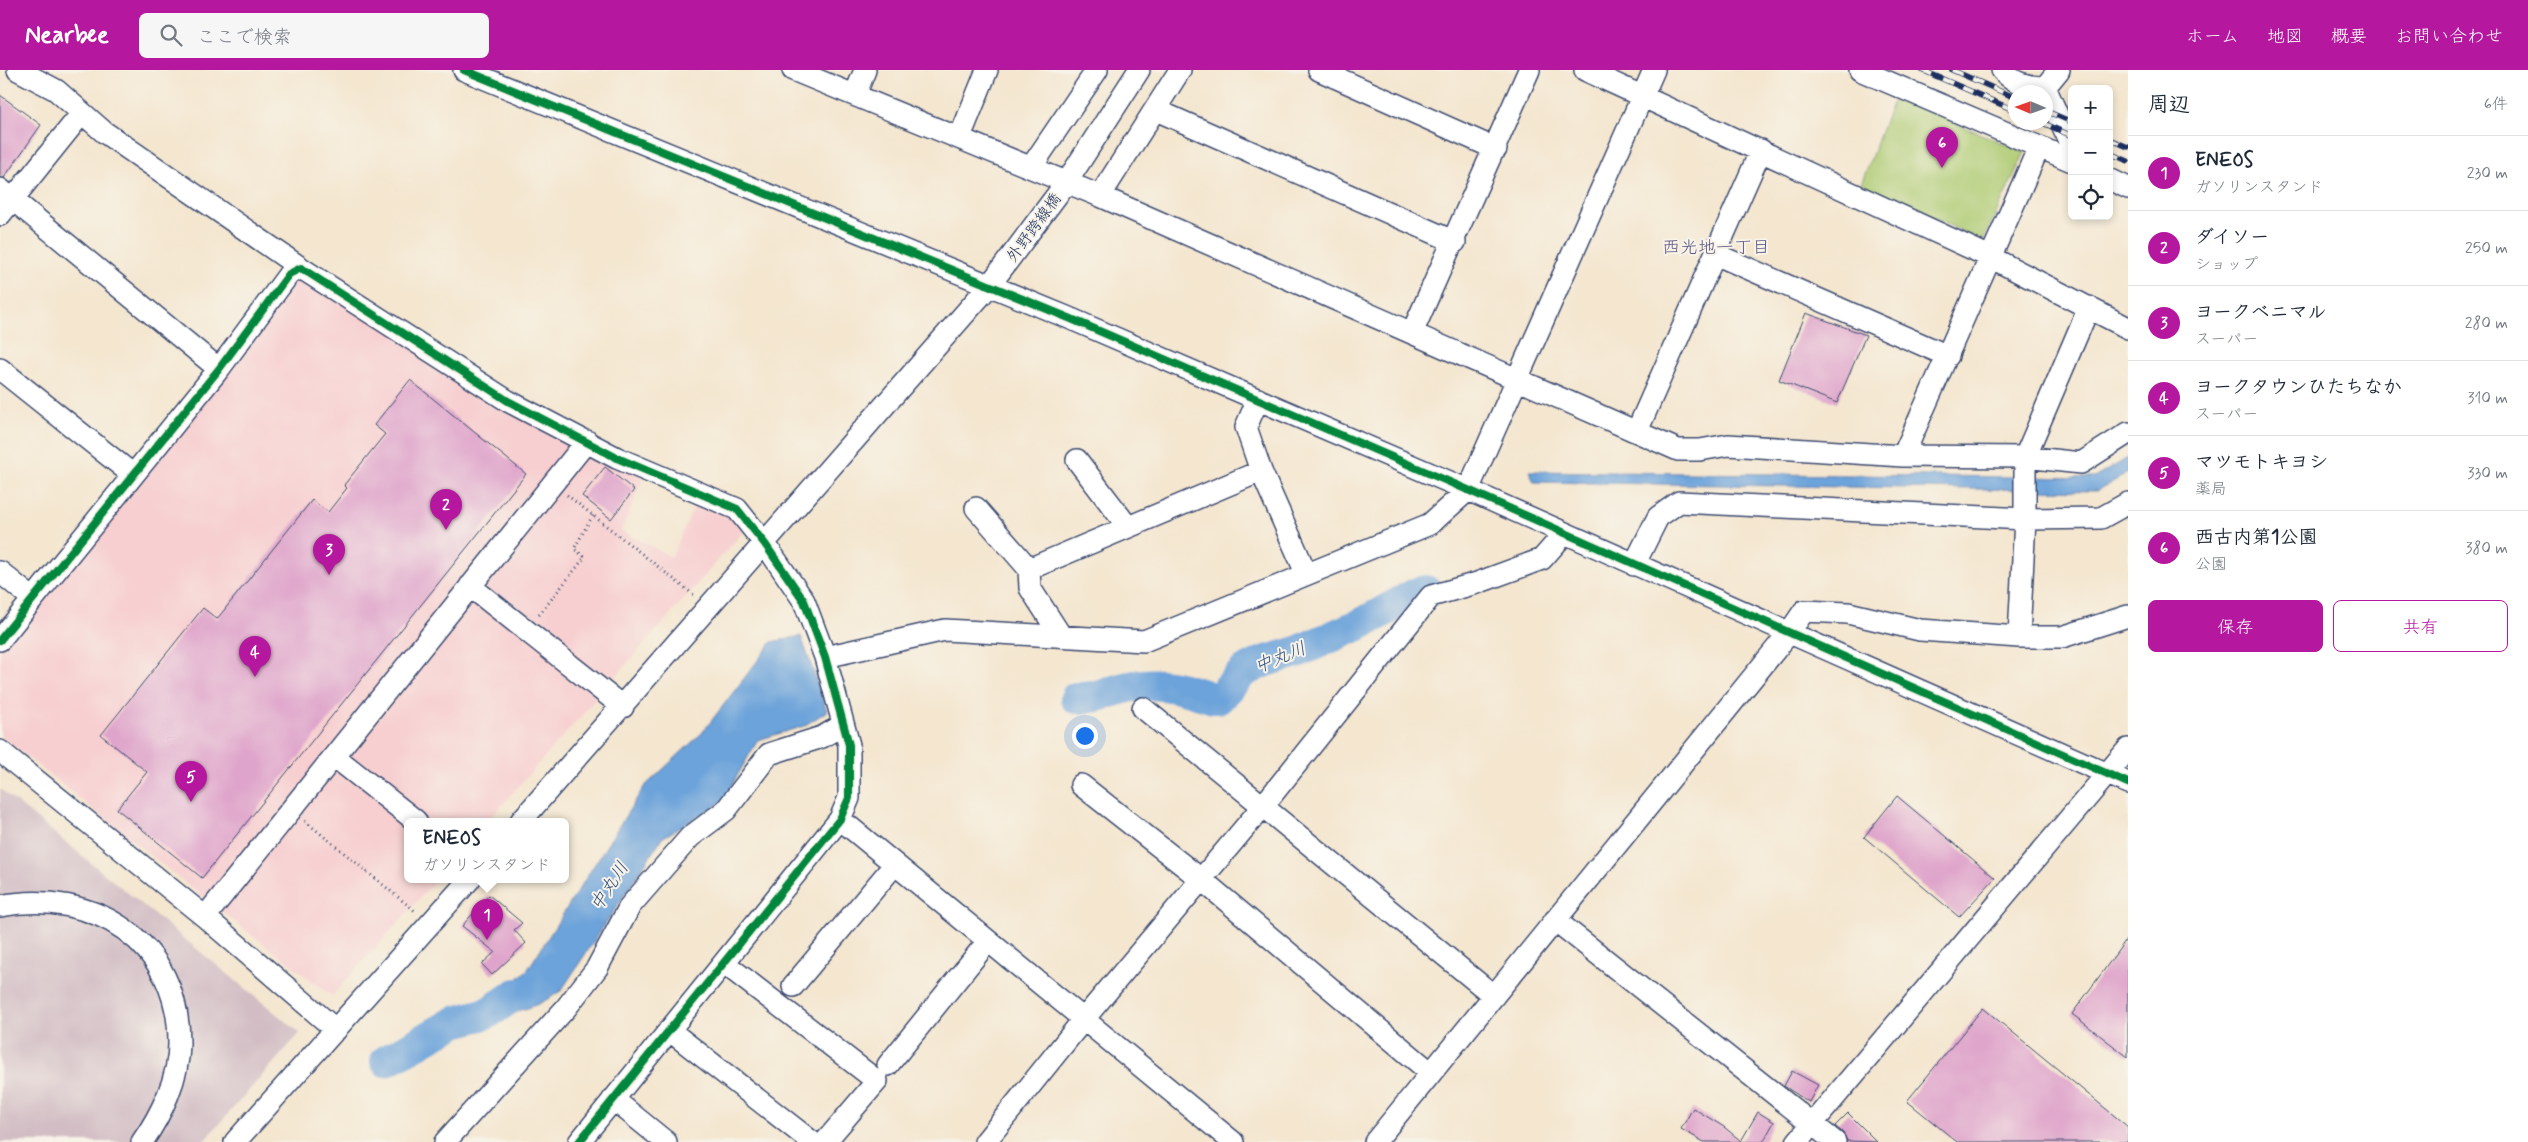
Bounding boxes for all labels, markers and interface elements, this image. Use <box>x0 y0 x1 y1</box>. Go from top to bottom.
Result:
search box <box>139 13 489 58</box>
text: Nearbee <box>25 20 109 51</box>
icon: search <box>157 21 185 49</box>
text: ここで検索 <box>197 25 292 50</box>
text: ホーム <box>2186 25 2239 49</box>
text: 地図 <box>2267 25 2303 49</box>
text: 概要 <box>2331 25 2367 49</box>
text: お問い合わせ <box>2395 25 2503 49</box>
north arrow <box>2008 85 2053 130</box>
map controls <box>2068 85 2113 220</box>
button: + <box>2068 85 2113 130</box>
text: 周辺 <box>2148 91 2190 119</box>
text: 6件 <box>2484 94 2508 115</box>
pin: 6 <box>1926 127 1958 168</box>
button: − <box>2068 130 2113 175</box>
text: ENEOS <box>2195 148 2254 173</box>
text: 1 <box>2160 163 2168 184</box>
text: 230 m <box>2467 163 2508 184</box>
button: locate <box>2068 175 2113 220</box>
text: ガソリンスタンド <box>2195 177 2323 198</box>
street label: 外野跨線橋 <box>1002 189 1066 266</box>
text: ダイソー <box>2195 225 2269 250</box>
district label: 西光地一丁目 <box>1662 236 1770 260</box>
text: 2 <box>2160 238 2168 259</box>
text: 250 m <box>2465 238 2508 259</box>
text: ショップ <box>2195 254 2258 275</box>
text: ヨークベニマル <box>2195 300 2326 325</box>
text: 3 <box>2160 313 2168 334</box>
text: 280 m <box>2465 313 2508 334</box>
text: スーパー <box>2195 329 2258 350</box>
text: ヨークタウンひたちなか <box>2195 375 2402 400</box>
text: 4 <box>2159 388 2169 409</box>
text: 310 m <box>2467 388 2508 409</box>
text: スーパー <box>2195 404 2258 425</box>
text: マツモトキヨシ <box>2195 450 2328 475</box>
text: 5 <box>2159 463 2169 484</box>
text: 330 m <box>2467 463 2508 484</box>
text: 薬局 <box>2195 479 2227 500</box>
pin: 2 <box>430 489 462 530</box>
text: 西古内第1公園 <box>2195 525 2318 550</box>
pin: 3 <box>313 534 345 575</box>
text: 6 <box>2160 538 2168 559</box>
text: 380 m <box>2465 538 2508 559</box>
text: 公園 <box>2195 554 2227 575</box>
button: 保存 <box>2148 600 2323 652</box>
button: 共有 <box>2333 600 2508 652</box>
pin: 4 <box>239 636 271 677</box>
water label: 中丸川 <box>1251 637 1310 679</box>
your location <box>1072 723 1098 749</box>
pin: 5 <box>175 761 207 802</box>
popup <box>404 818 569 883</box>
text: ENEOS <box>422 826 481 851</box>
text: ガソリンスタンド <box>422 855 551 876</box>
water label: 中丸川 <box>585 857 635 916</box>
pin: 1 <box>471 899 503 940</box>

